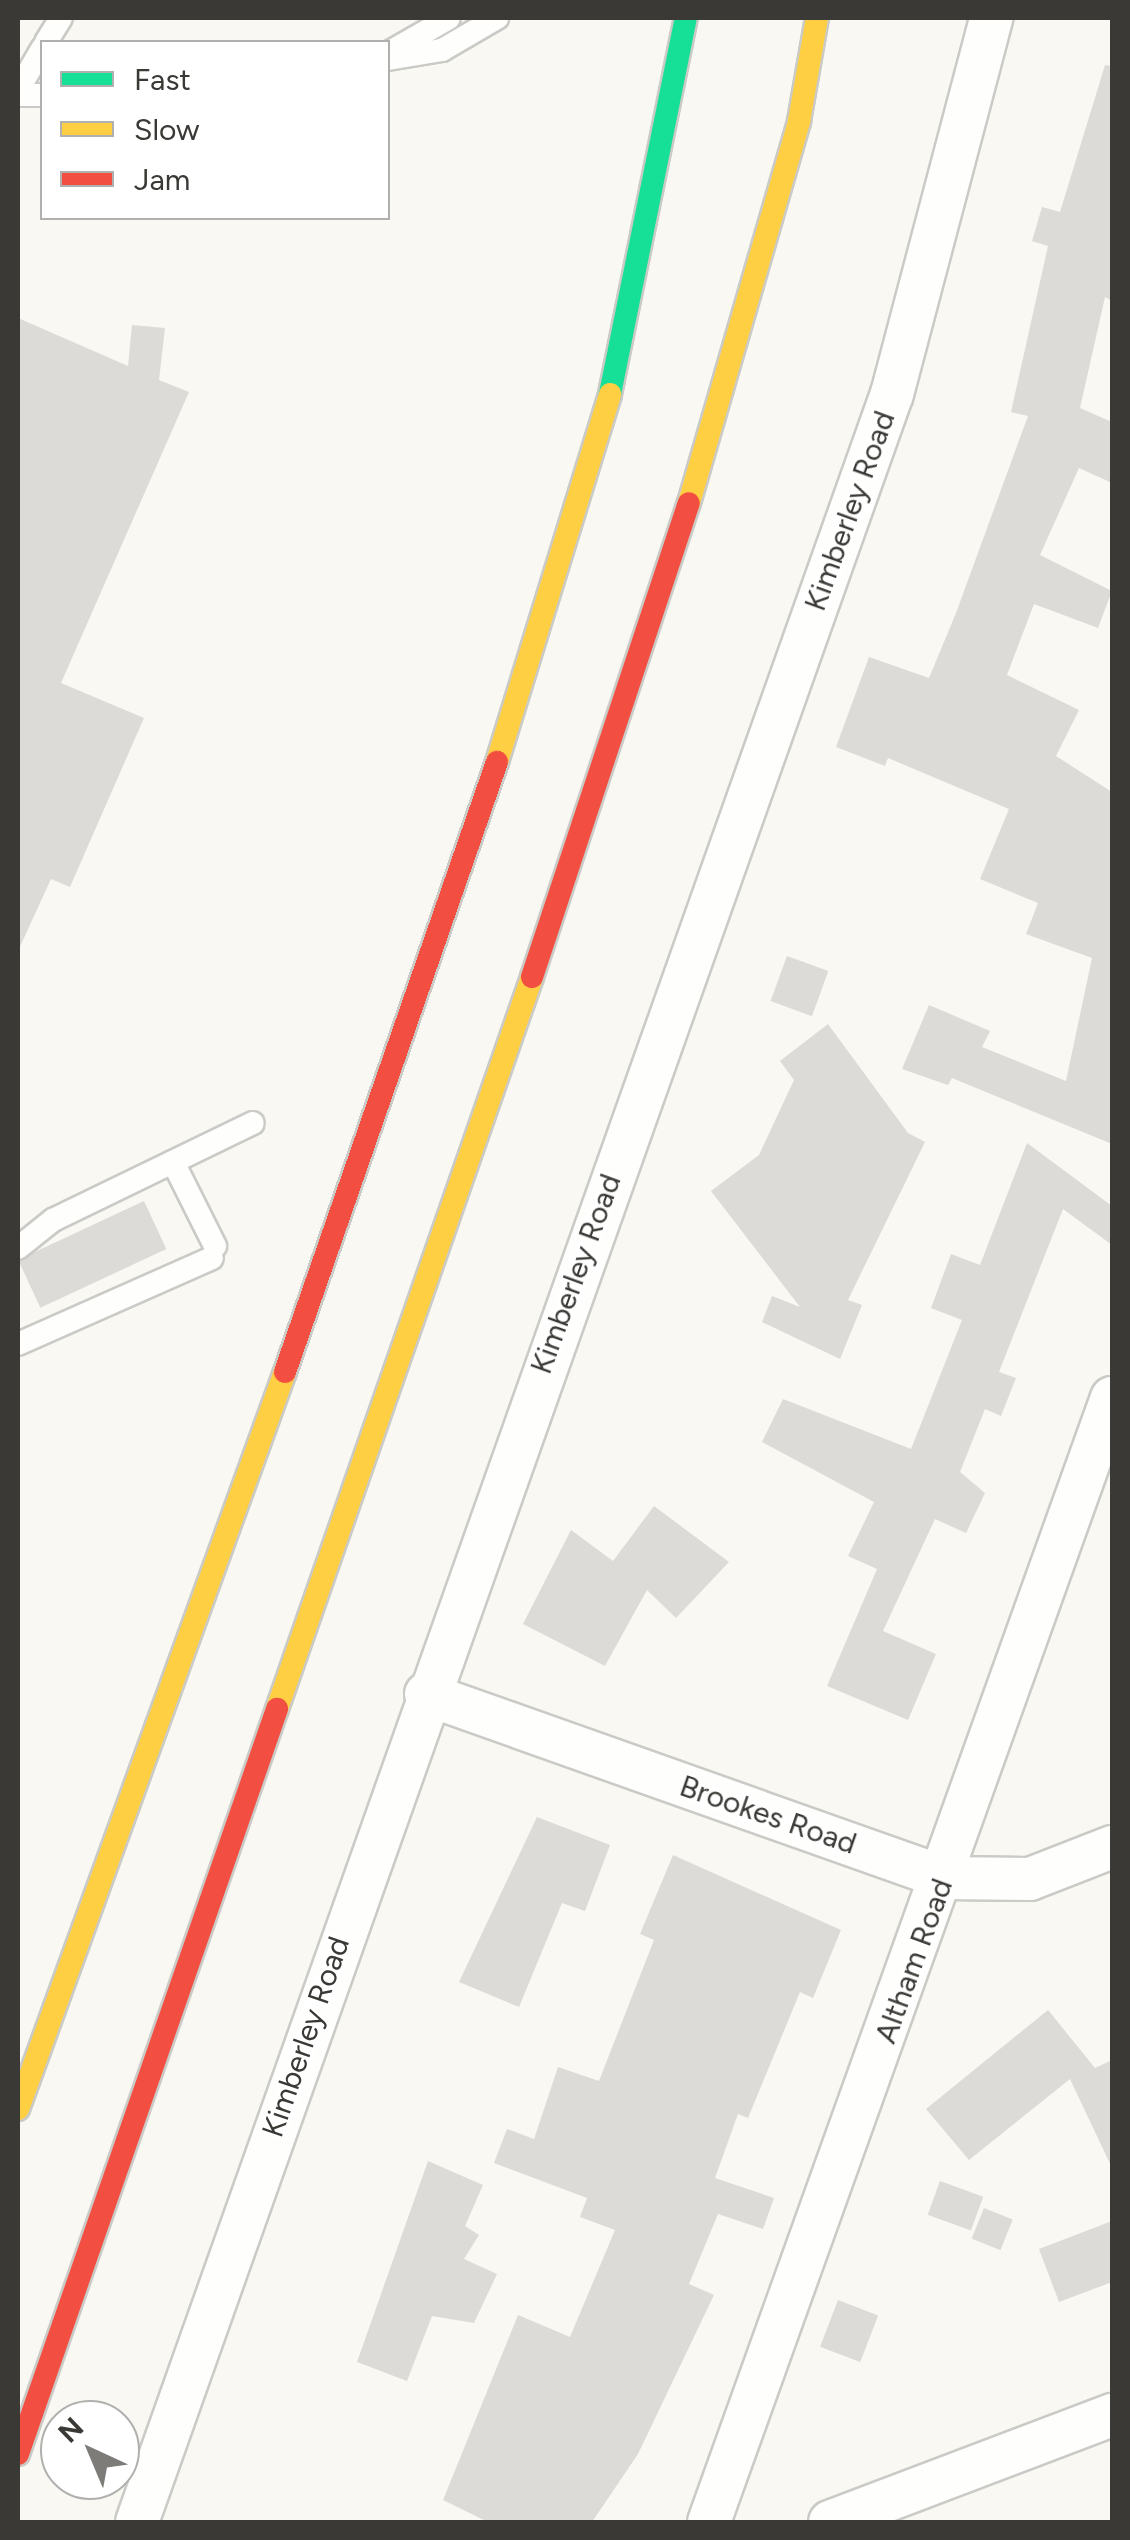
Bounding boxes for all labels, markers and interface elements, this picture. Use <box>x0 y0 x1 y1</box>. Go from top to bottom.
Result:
legend <box>40 40 390 220</box>
text: Fast <box>134 61 191 98</box>
text: Slow <box>134 111 200 148</box>
text: Jam <box>134 161 190 198</box>
street label: Kimberley Road <box>797 406 903 616</box>
street label: Kimberley Road <box>523 1169 629 1379</box>
street label: Brookes Road <box>675 1768 861 1862</box>
street label: Altham Road <box>868 1874 960 2048</box>
street label: Kimberley Road <box>255 1932 357 2142</box>
north arrow <box>40 2400 140 2500</box>
text: N <box>51 2410 90 2450</box>

